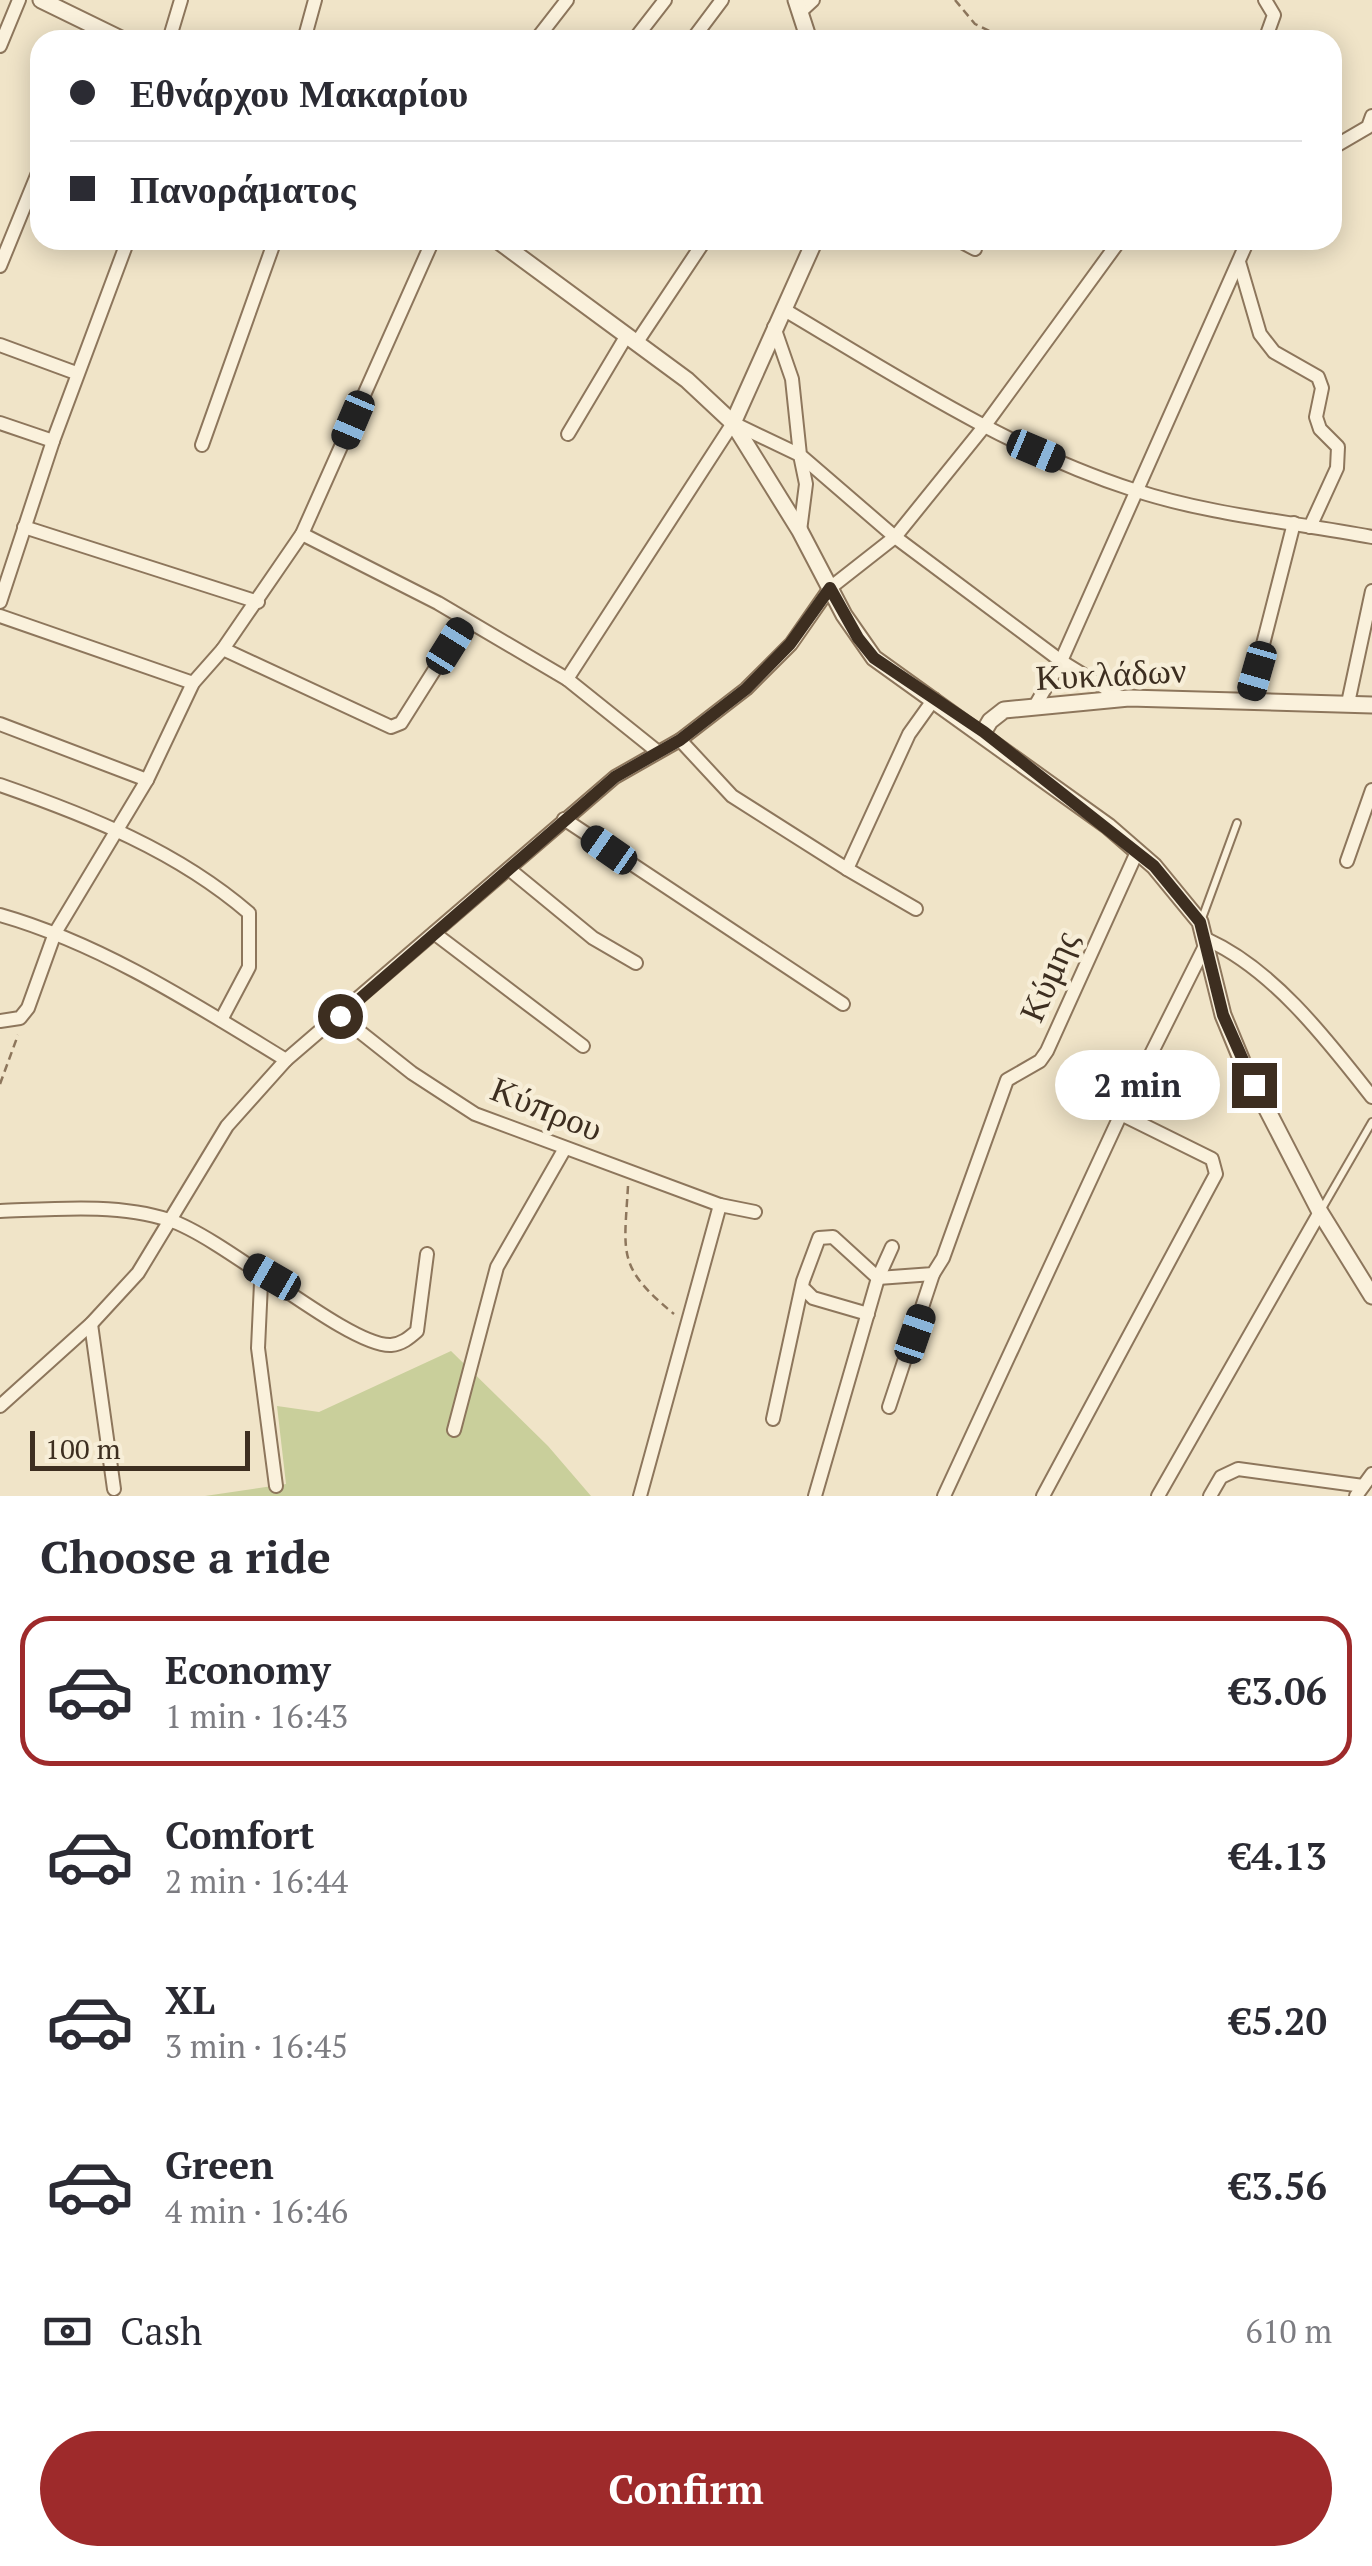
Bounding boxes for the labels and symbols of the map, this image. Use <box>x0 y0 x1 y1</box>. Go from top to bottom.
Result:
car <box>327 387 379 453</box>
car <box>1003 425 1069 477</box>
car <box>421 613 479 679</box>
car <box>1234 638 1280 704</box>
street label: Κυκλάδων <box>1034 646 1188 700</box>
car <box>576 821 642 879</box>
street label: Κύμης <box>1008 923 1088 1029</box>
route start <box>318 994 363 1039</box>
callout: 2 min <box>1054 1050 1219 1120</box>
route end <box>1232 1063 1277 1108</box>
street label: Κύπρου <box>484 1065 610 1151</box>
car <box>239 1249 305 1305</box>
car <box>891 1301 939 1367</box>
scale bar <box>30 1426 250 1471</box>

